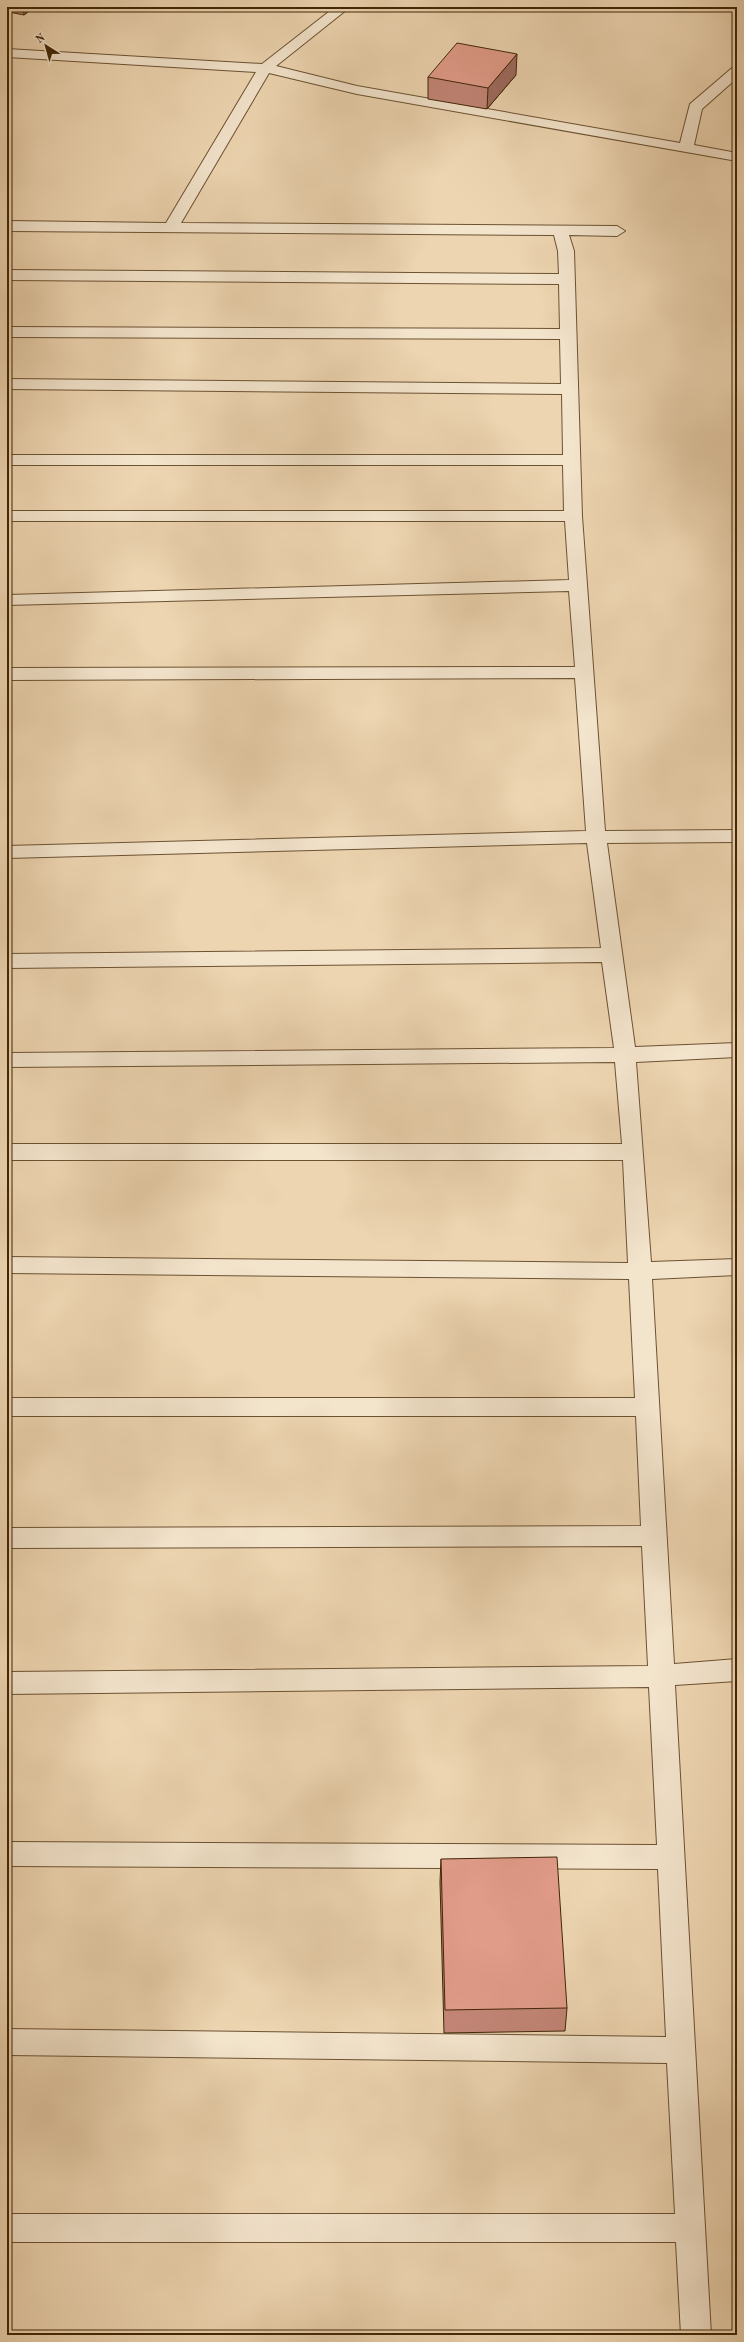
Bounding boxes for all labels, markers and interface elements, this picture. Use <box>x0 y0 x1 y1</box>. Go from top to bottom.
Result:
north arrow <box>26 26 66 66</box>
text: N <box>34 32 48 46</box>

